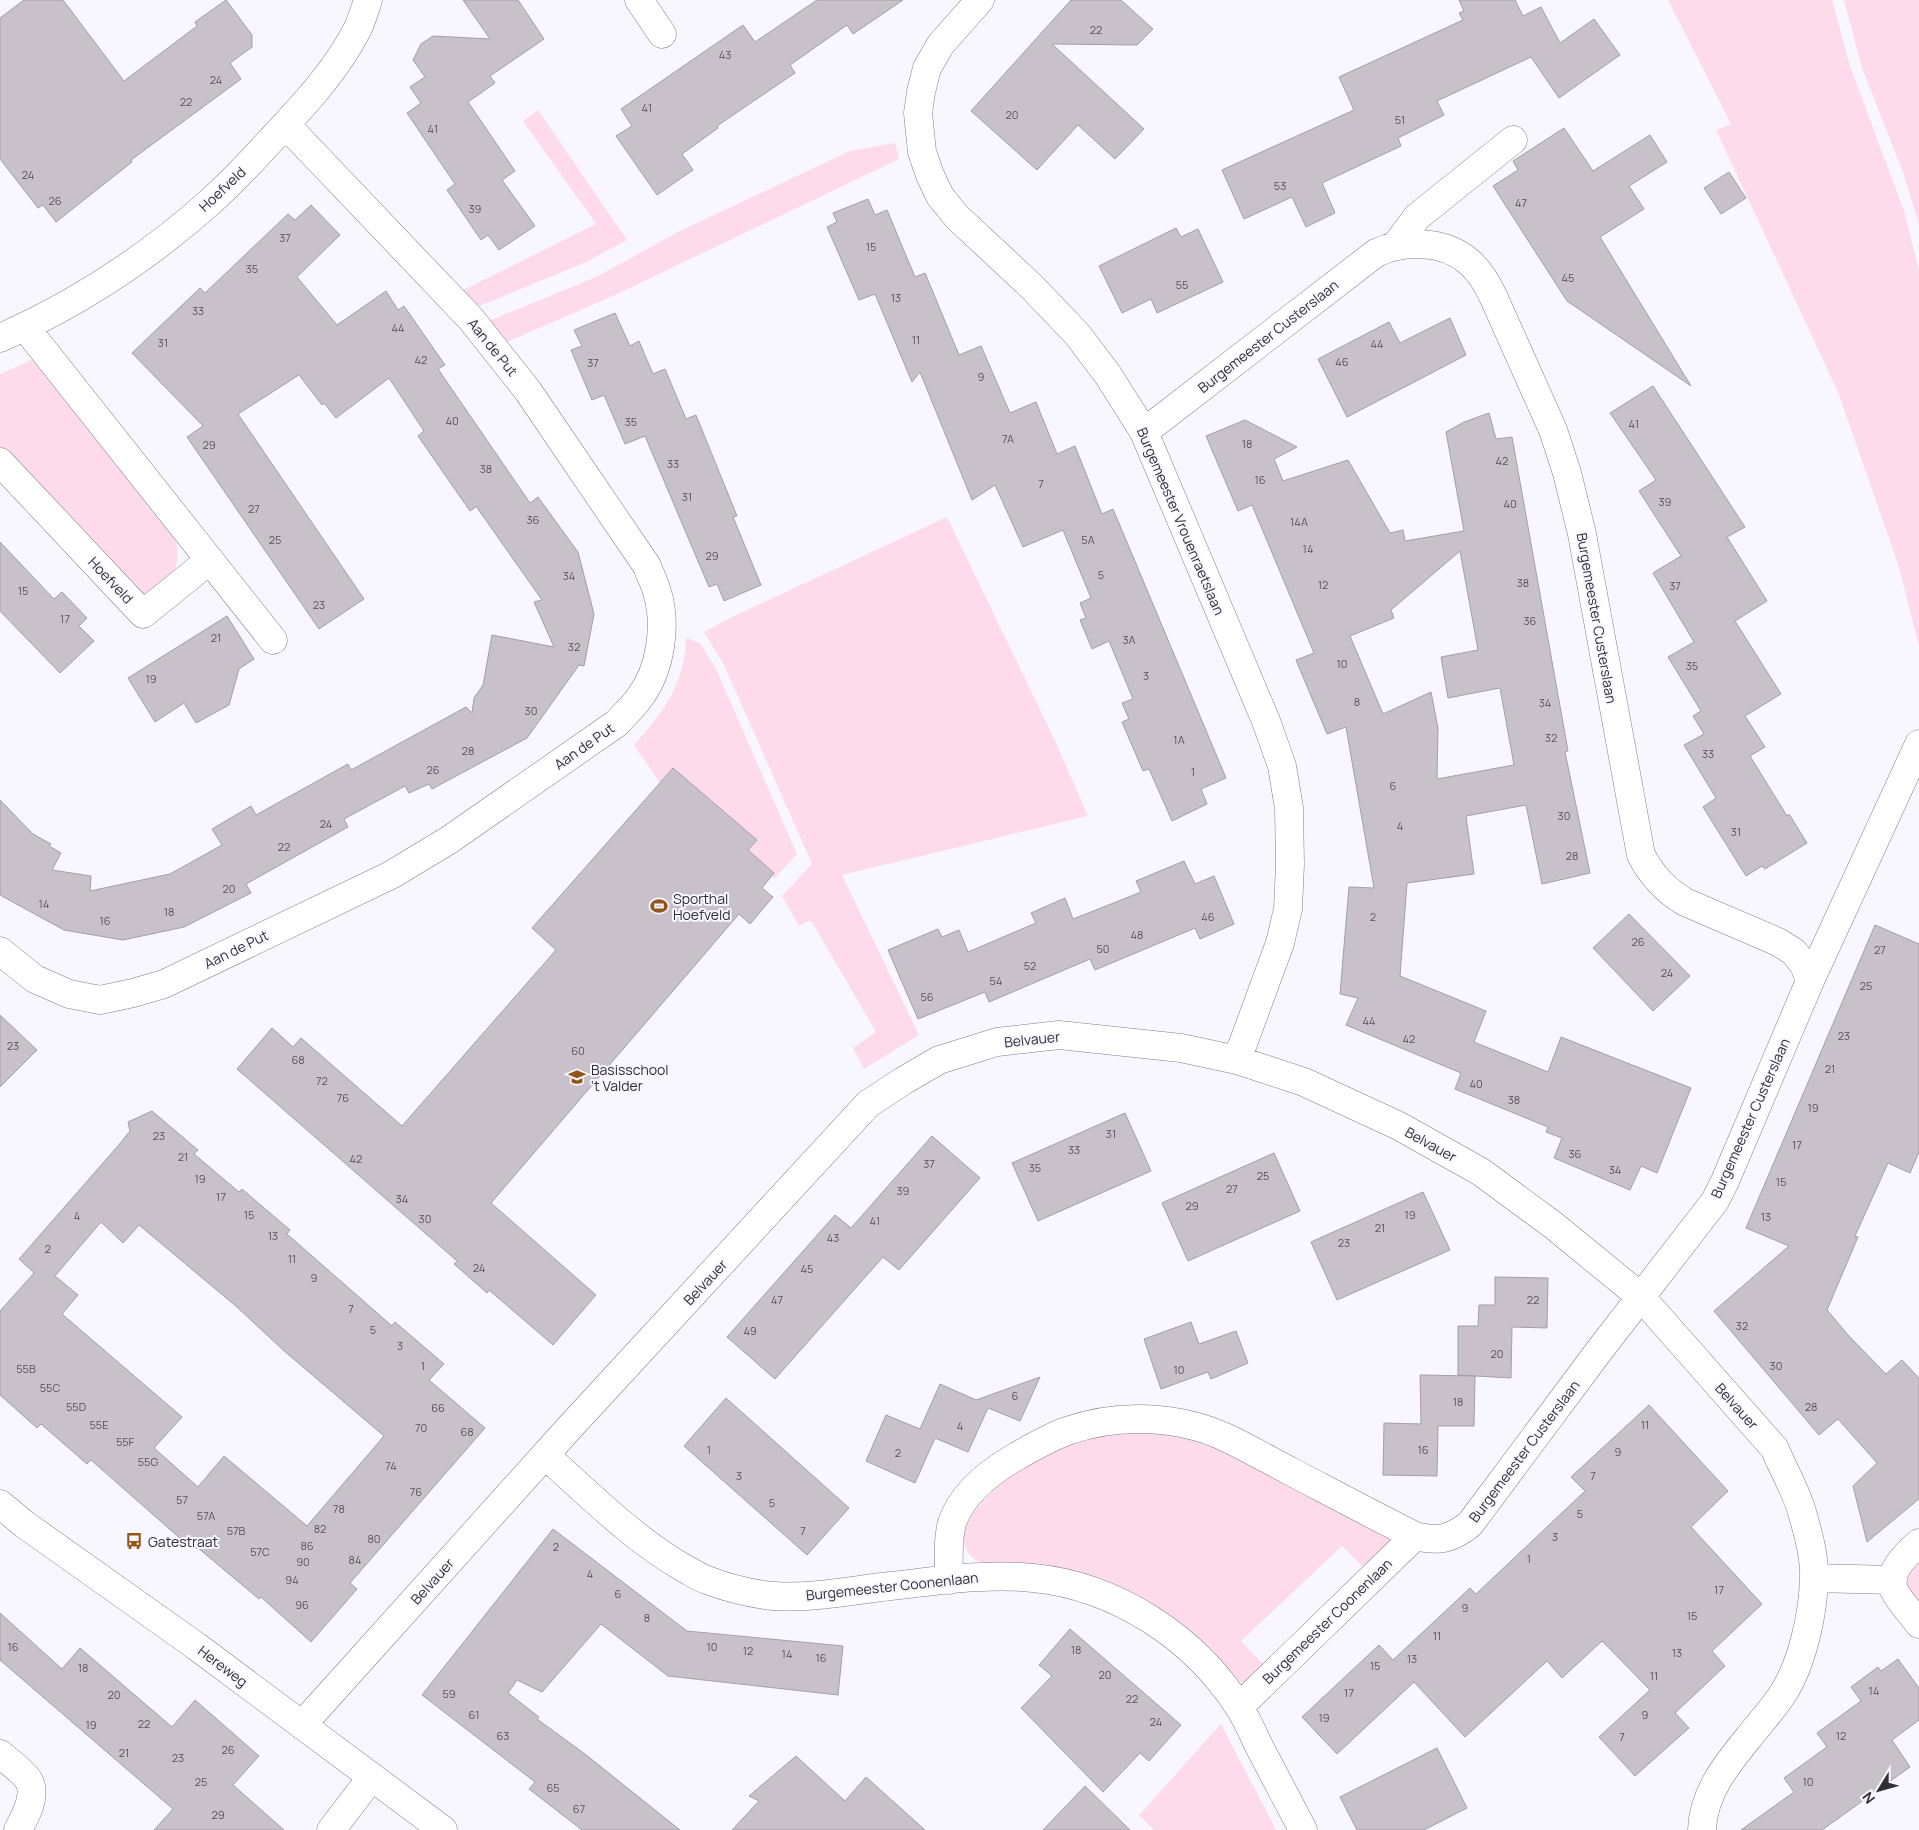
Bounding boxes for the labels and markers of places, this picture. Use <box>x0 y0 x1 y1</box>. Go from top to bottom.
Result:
place label: Sporthal Hoefveld <box>673 889 731 924</box>
sports icon: Sporthal Hoefveld <box>649 896 669 916</box>
place label: Basisschool 't Valder <box>591 1060 669 1095</box>
school or university icon: Basisschool 't Valder <box>567 1067 587 1087</box>
bus stop icon: Gatestraat <box>124 1531 144 1551</box>
place label: Gatestraat <box>148 1532 218 1551</box>

